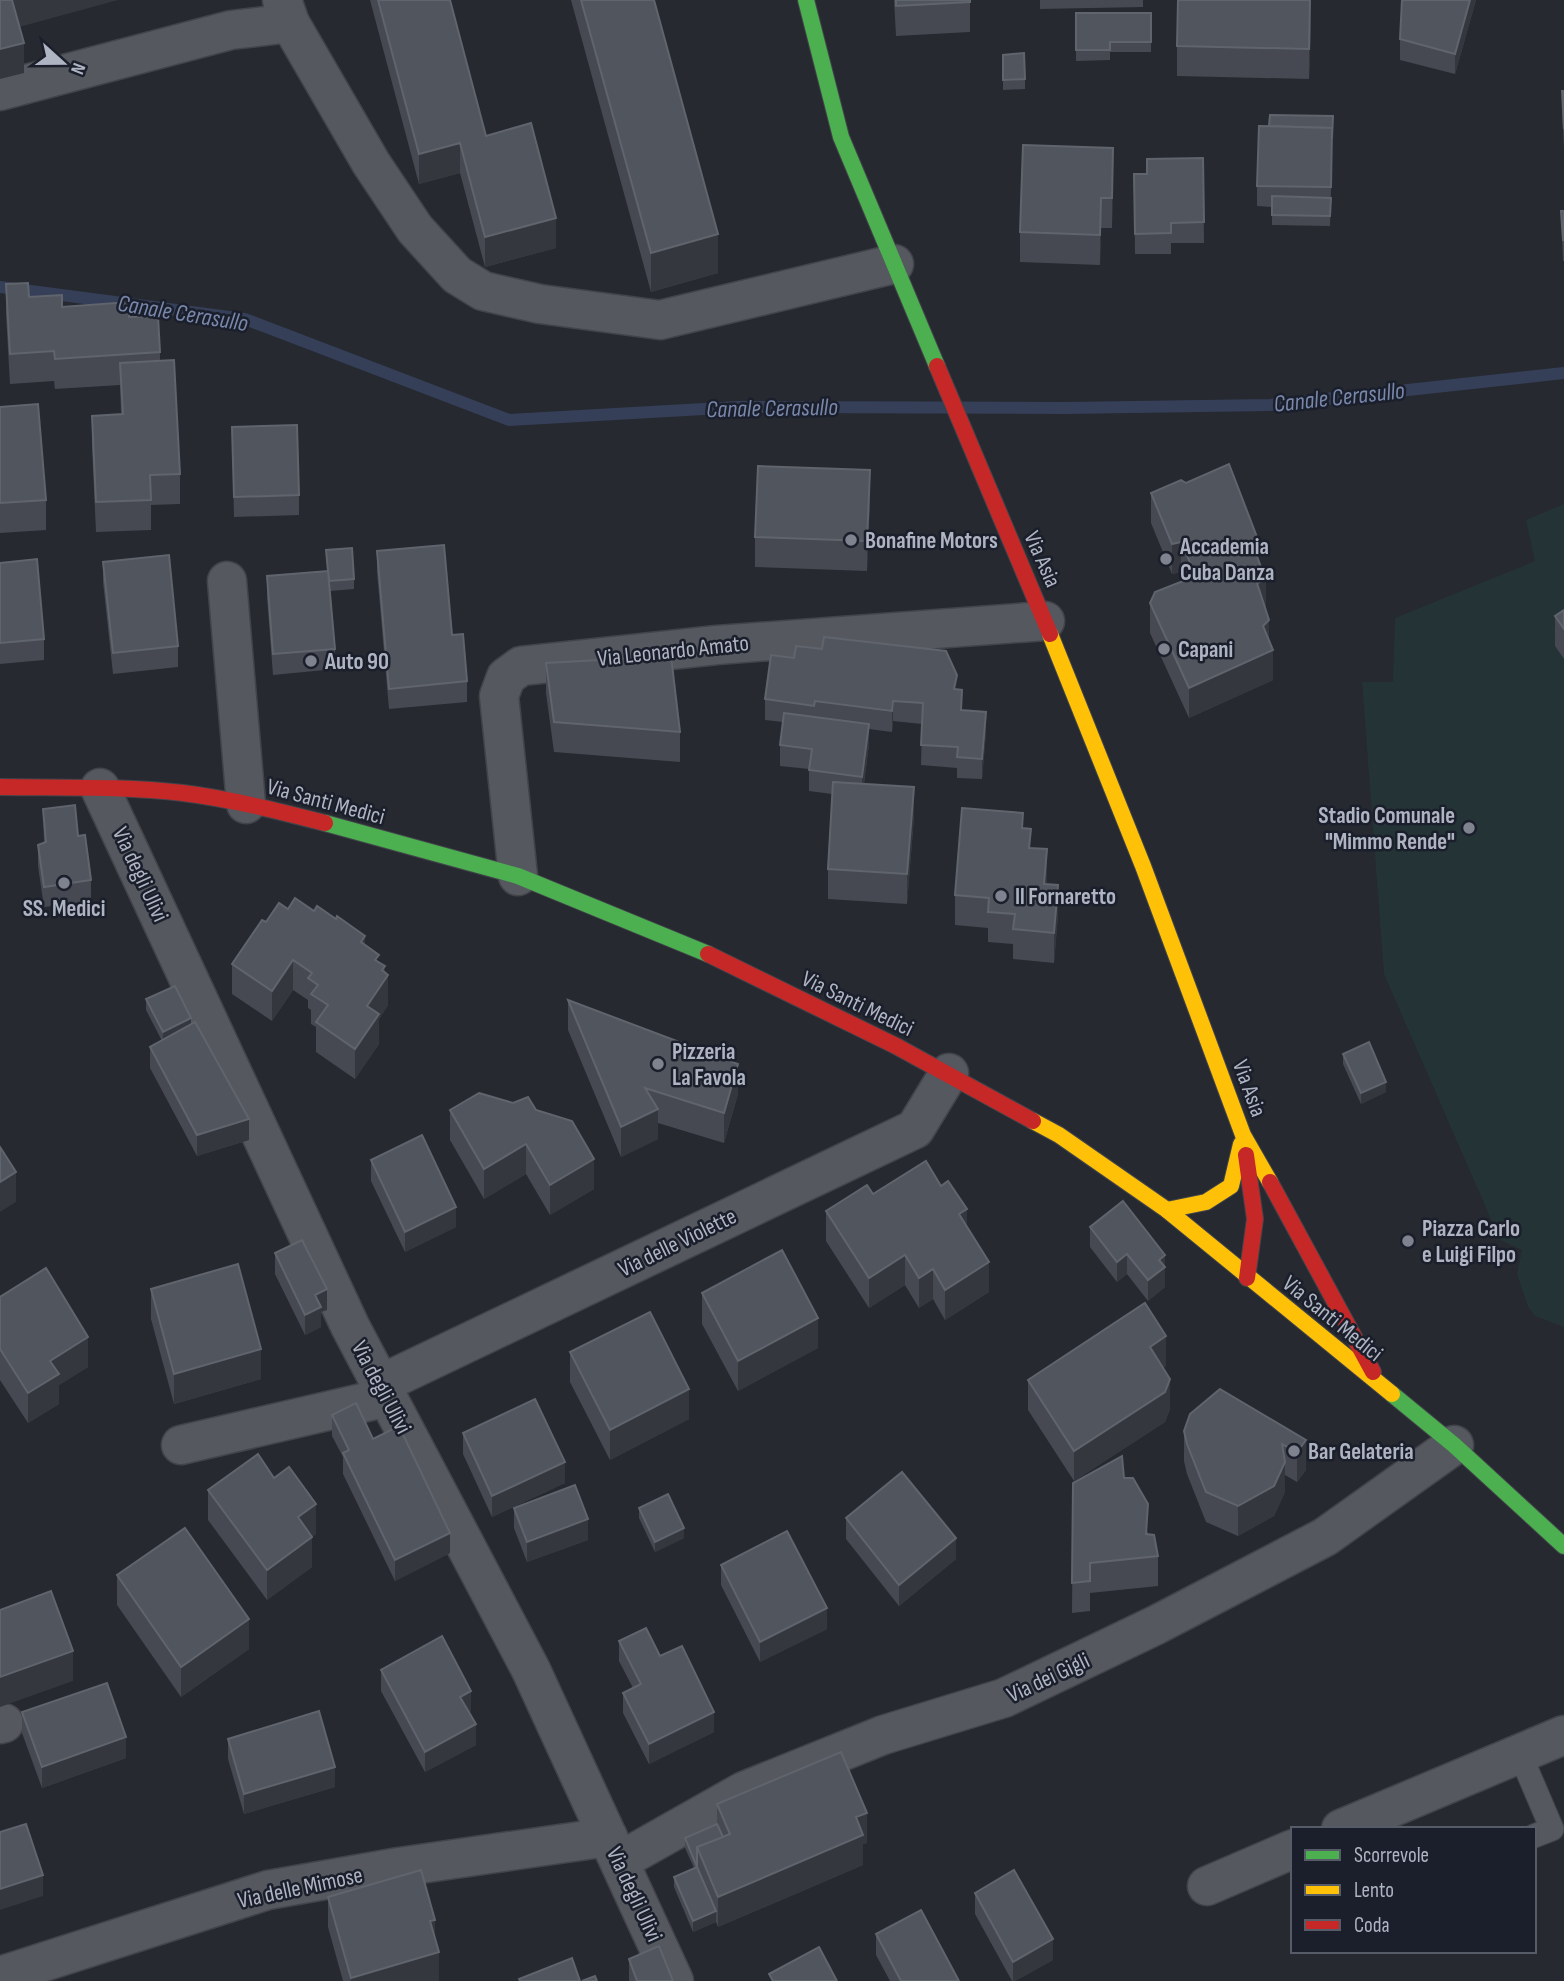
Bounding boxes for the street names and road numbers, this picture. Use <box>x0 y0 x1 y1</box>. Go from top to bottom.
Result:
street label: Via Asia <box>1017 527 1067 592</box>
street label: Via Leonardo Amato <box>596 629 750 673</box>
street label: Via Santi Medici <box>264 773 388 831</box>
street label: Via degli Ulivi <box>106 823 174 926</box>
street label: Via Santi Medici <box>797 965 918 1043</box>
street label: Via Asia <box>1226 1056 1272 1121</box>
street label: Via delle Violette <box>614 1202 741 1284</box>
street label: Via Santi Medici <box>1277 1270 1388 1368</box>
street label: Via degli Ulivi <box>345 1336 417 1439</box>
street label: Via dei Gigli <box>1003 1647 1094 1709</box>
street label: Via degli Ulivi <box>600 1843 668 1946</box>
street label: Via delle Mimose <box>235 1861 365 1915</box>

